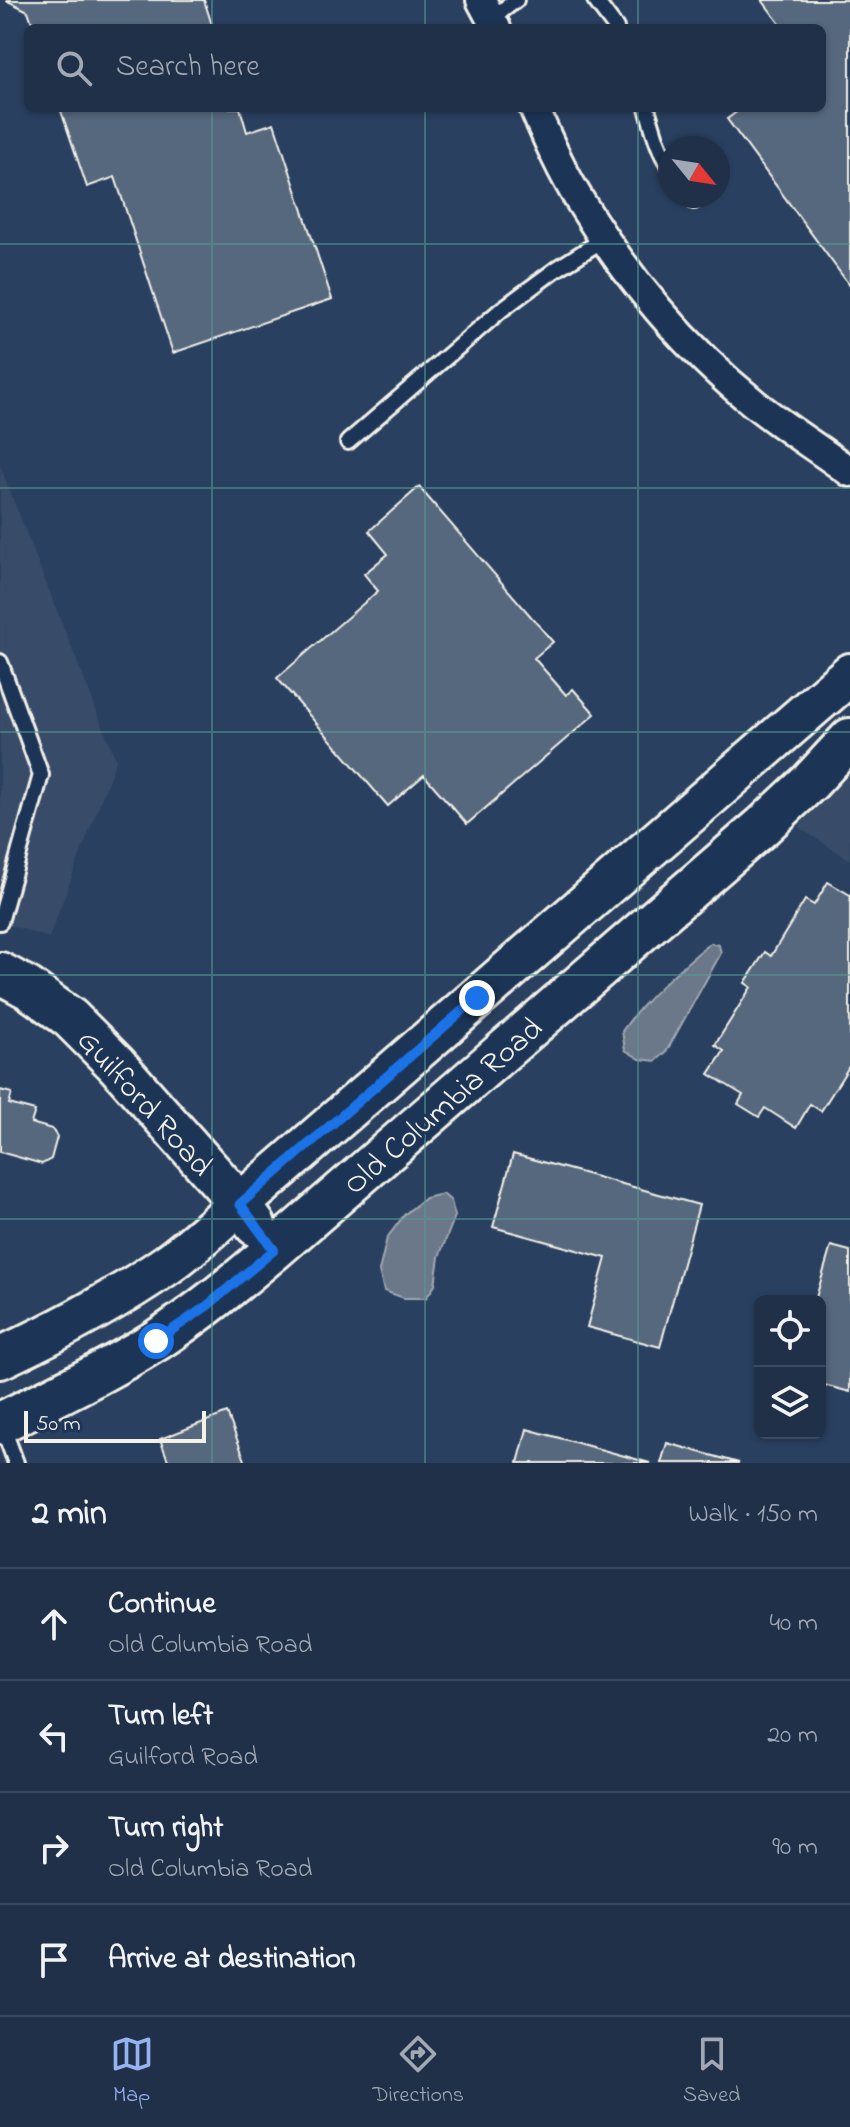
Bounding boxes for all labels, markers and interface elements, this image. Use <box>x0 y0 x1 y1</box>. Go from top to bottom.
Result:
search box <box>24 24 826 112</box>
icon: search <box>52 46 96 90</box>
text: Search here <box>116 46 260 90</box>
north arrow <box>658 136 730 208</box>
route end <box>459 980 495 1016</box>
street label: Old Columbia Road <box>334 1007 555 1208</box>
street label: Guilford Road <box>64 1020 223 1189</box>
map controls <box>754 1295 826 1439</box>
button: locate <box>754 1295 826 1367</box>
route start <box>138 1323 174 1359</box>
button: layers <box>754 1367 826 1439</box>
scale bar <box>24 1407 206 1443</box>
text: 50 m <box>36 1409 81 1441</box>
text: 2 min <box>32 1490 107 1540</box>
text: Walk · 150 m <box>688 1496 818 1534</box>
text: Continue <box>108 1583 216 1627</box>
icon: ahead <box>32 1602 76 1646</box>
text: 40 m <box>769 1605 818 1643</box>
text: Old Columbia Road <box>108 1627 312 1665</box>
text: Turn left <box>108 1695 213 1739</box>
icon: left <box>32 1714 76 1758</box>
text: 20 m <box>767 1717 818 1755</box>
text: Guilford Road <box>108 1739 258 1777</box>
text: Turn right <box>108 1807 223 1851</box>
icon: right <box>32 1826 76 1870</box>
text: 90 m <box>772 1829 818 1867</box>
text: Old Columbia Road <box>108 1851 312 1889</box>
icon: arrive <box>32 1938 76 1982</box>
text: Arrive at destination <box>108 1938 356 1982</box>
tab: Map <box>110 2032 154 2112</box>
tab: Directions <box>373 2032 464 2112</box>
tab: Saved <box>683 2032 740 2112</box>

